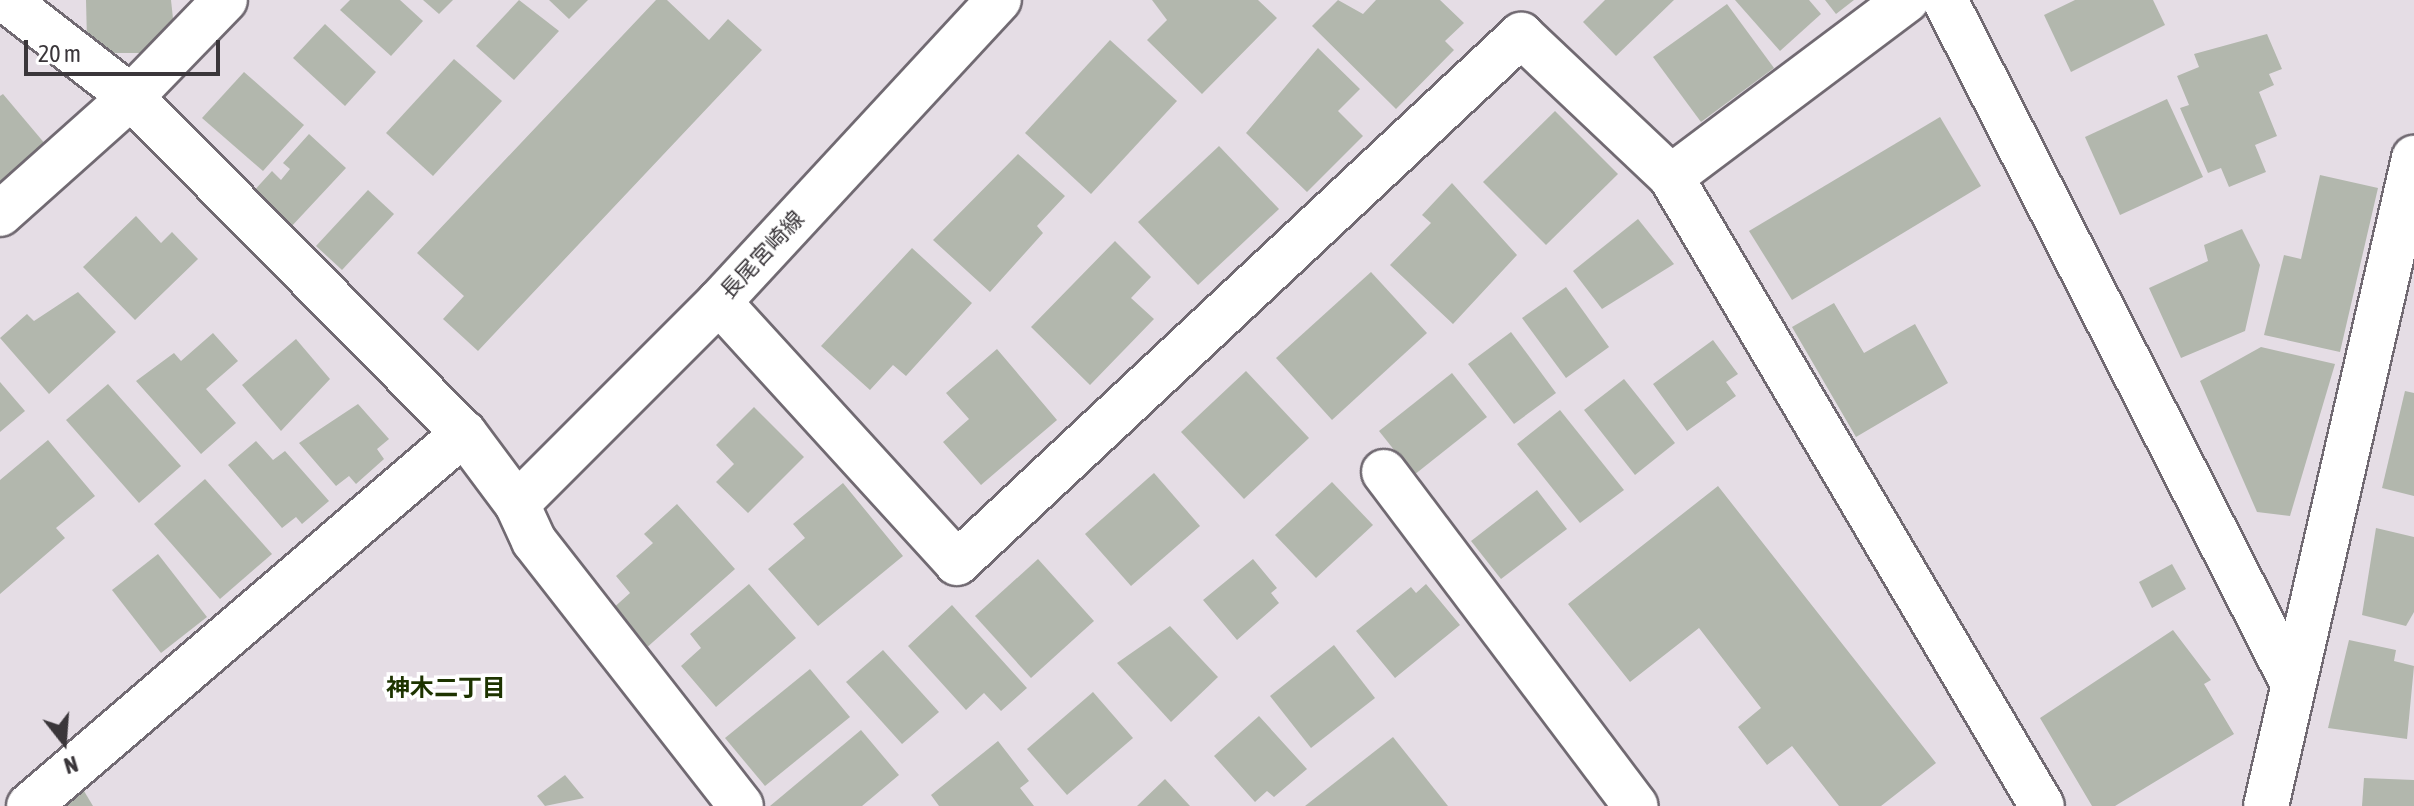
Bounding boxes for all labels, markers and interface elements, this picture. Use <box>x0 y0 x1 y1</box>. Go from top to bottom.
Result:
scale bar <box>28 24 224 74</box>
text: 20 m <box>38 40 81 67</box>
street label: 長尾宮崎線 <box>715 206 809 304</box>
district label: 神木二丁目 <box>386 674 506 702</box>
north arrow <box>24 702 104 782</box>
text: N <box>61 751 81 779</box>

